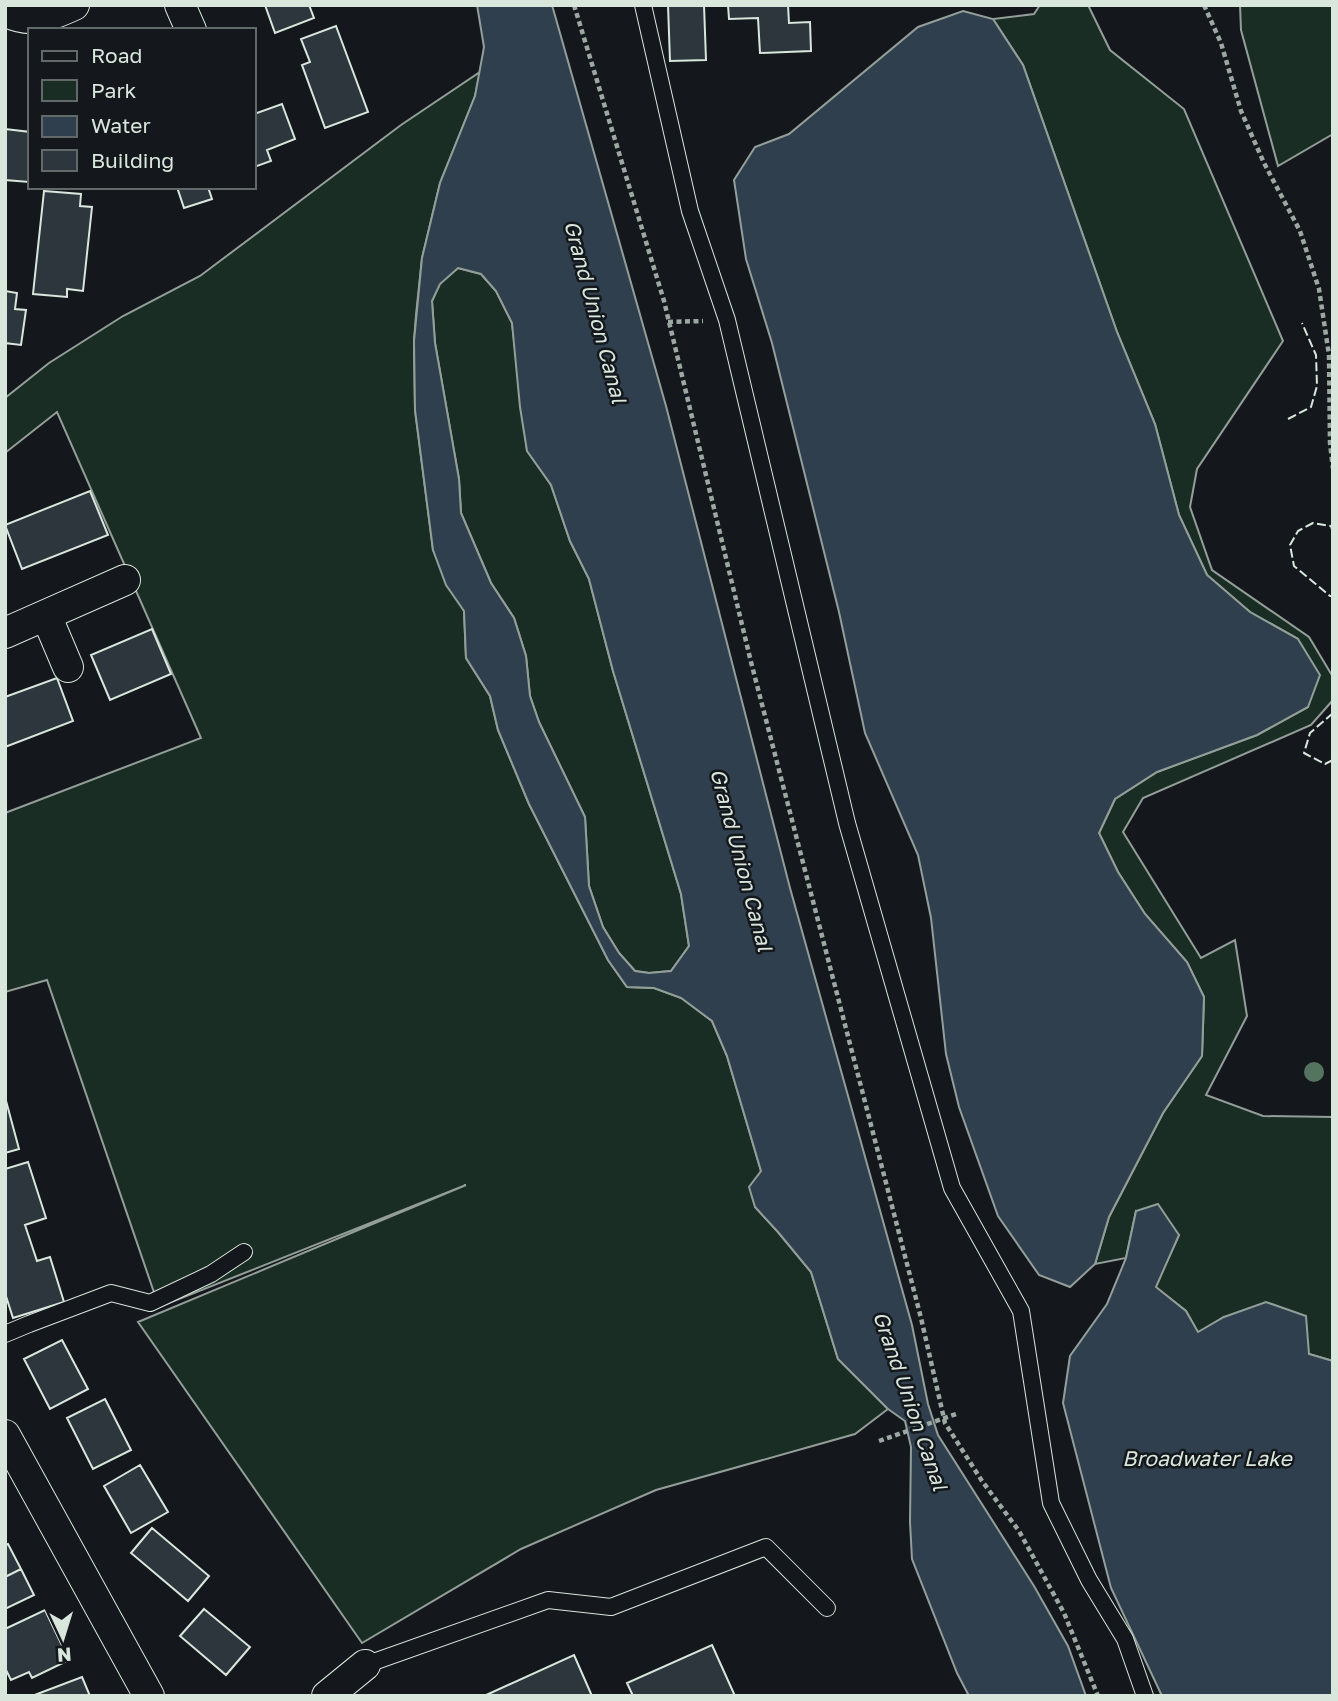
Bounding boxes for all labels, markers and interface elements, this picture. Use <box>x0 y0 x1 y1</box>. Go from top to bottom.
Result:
legend <box>28 28 256 189</box>
text: Road <box>91 42 142 68</box>
text: Park <box>91 77 137 103</box>
text: Water <box>91 112 151 138</box>
text: Building <box>91 147 174 173</box>
water label: Grand Union Canal <box>559 218 633 407</box>
water label: Grand Union Canal <box>705 766 779 955</box>
water label: Grand Union Canal <box>868 1308 954 1495</box>
water label: Broadwater Lake <box>1122 1445 1293 1471</box>
north arrow <box>28 1603 98 1673</box>
text: N <box>56 1643 72 1667</box>

